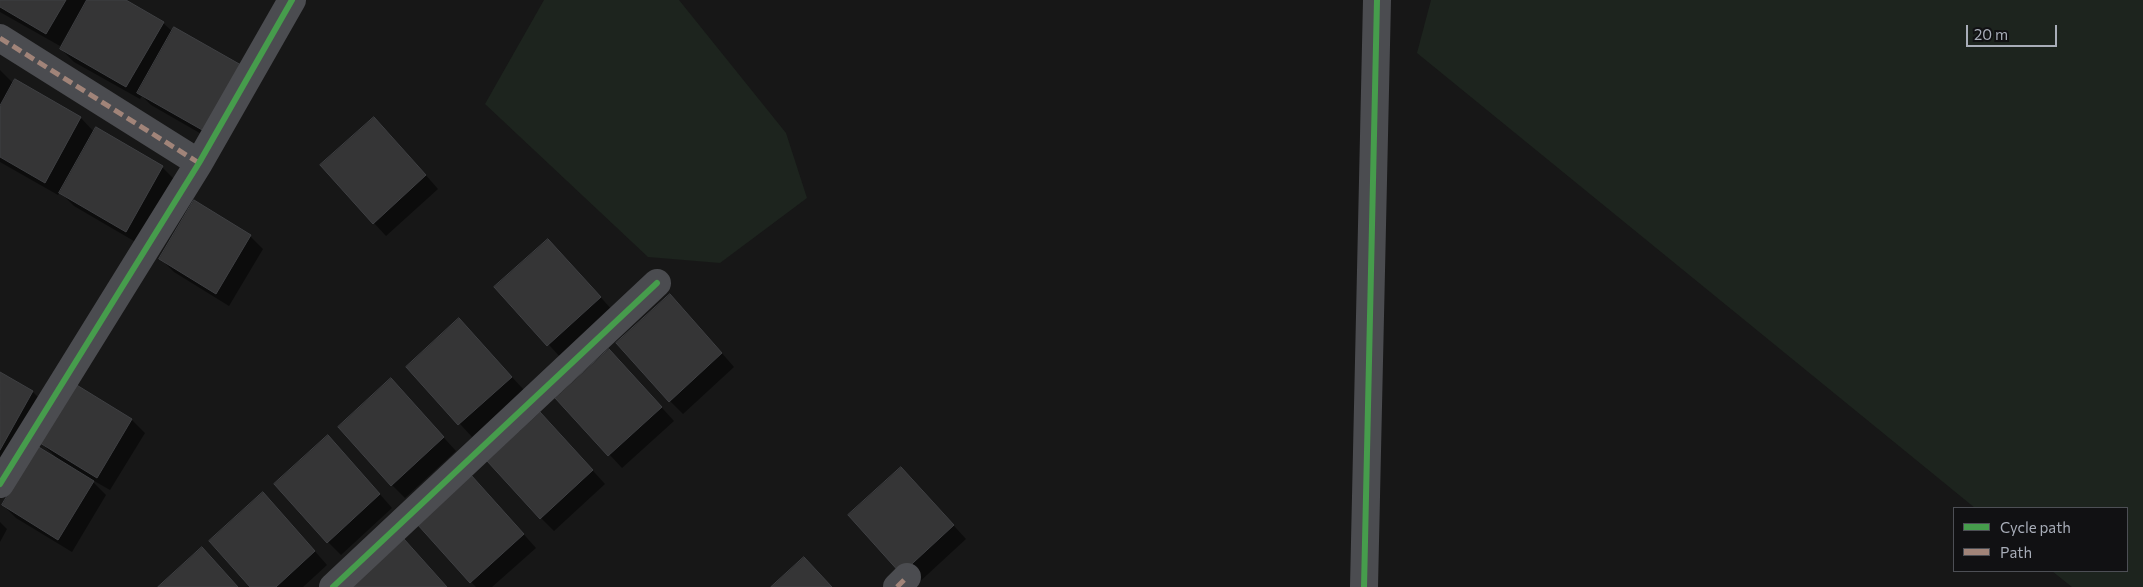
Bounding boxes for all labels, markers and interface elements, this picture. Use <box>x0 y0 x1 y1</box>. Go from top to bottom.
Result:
scale bar <box>1968 15 2059 47</box>
text: 20 m <box>1974 25 2008 43</box>
legend <box>1953 507 2128 572</box>
text: Cycle path <box>2000 518 2071 536</box>
text: Path <box>2000 543 2032 561</box>

